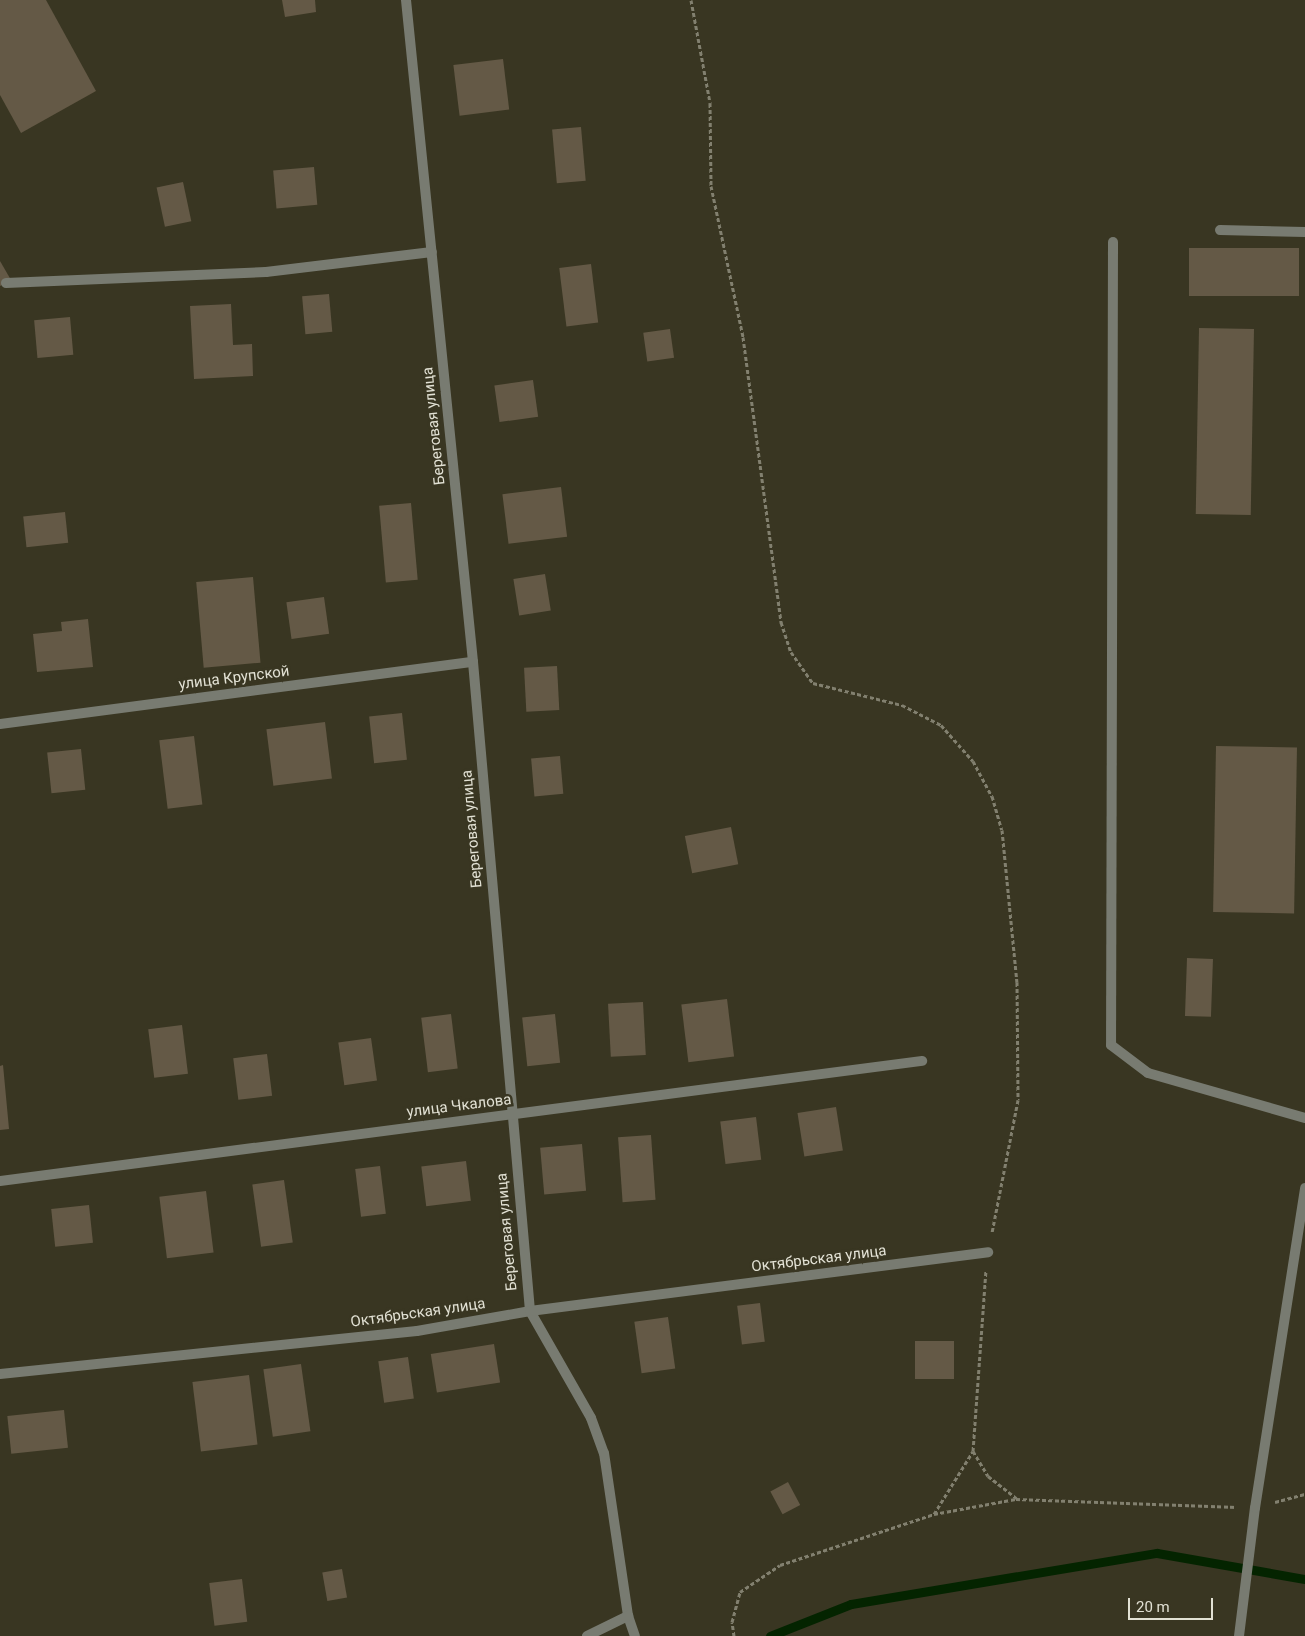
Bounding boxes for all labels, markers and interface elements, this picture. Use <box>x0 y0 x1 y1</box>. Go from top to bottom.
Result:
street label: Береговая улица <box>419 366 449 486</box>
street label: улица Крупской <box>178 662 290 694</box>
street label: Береговая улица <box>458 769 486 889</box>
street label: улица Чкалова <box>406 1091 512 1121</box>
street label: Береговая улица <box>493 1172 521 1292</box>
street label: Октябрьская улица <box>750 1242 888 1276</box>
street label: Октябрьская улица <box>349 1295 487 1331</box>
scale bar <box>1130 1588 1215 1620</box>
text: 20 m <box>1136 1598 1170 1616</box>

